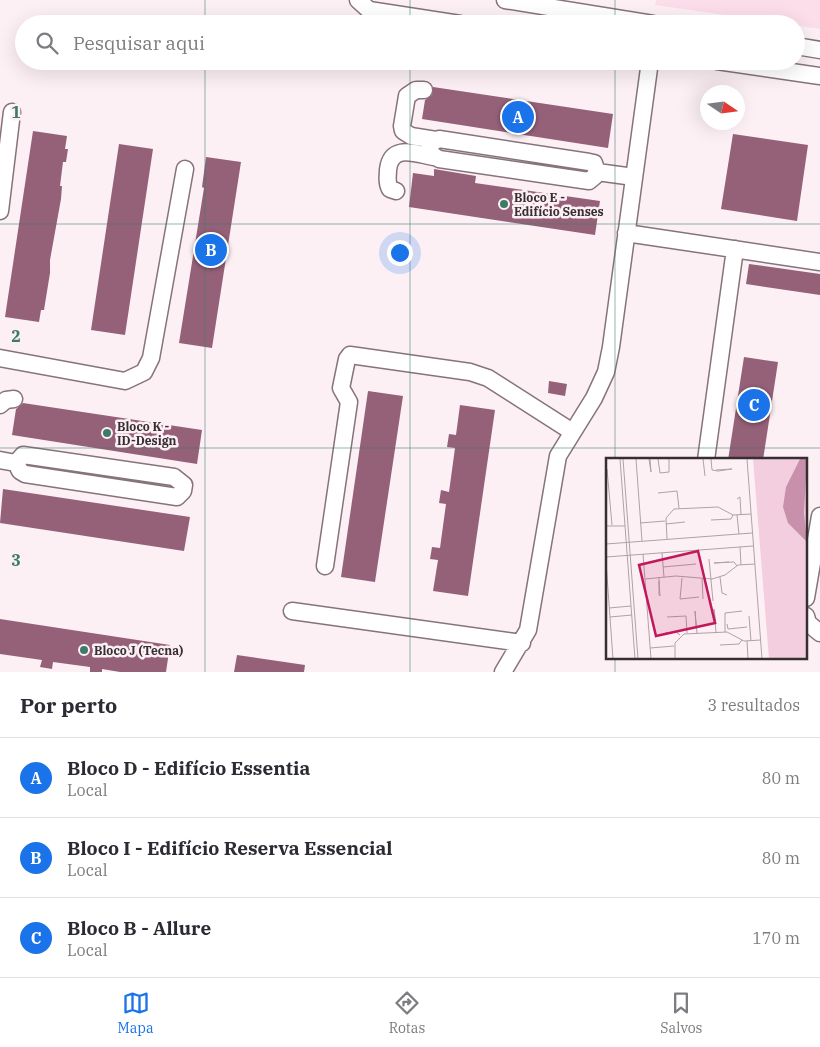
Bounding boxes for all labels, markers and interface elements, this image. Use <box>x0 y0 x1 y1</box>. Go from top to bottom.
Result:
search box <box>15 15 805 70</box>
icon: search <box>33 29 61 57</box>
text: Pesquisar aqui <box>73 31 205 55</box>
north arrow <box>700 85 745 130</box>
pin: A <box>502 98 534 136</box>
text: 1 <box>11 102 21 122</box>
place label: Bloco E - Edifício Senses <box>514 190 604 219</box>
marker: Bloco E - Edifício Senses <box>498 198 510 210</box>
pin: B <box>195 231 227 269</box>
your location <box>387 240 413 266</box>
text: 2 <box>11 326 21 346</box>
pin: C <box>738 386 770 424</box>
place label: Bloco K - ID-Design <box>117 419 177 448</box>
marker: Bloco K - ID-Design <box>101 427 113 439</box>
inset map <box>606 458 808 660</box>
text: 3 <box>11 550 21 570</box>
place label: Bloco J (Tecna) <box>94 643 183 658</box>
marker: Bloco J (Tecna) <box>78 644 90 656</box>
text: Por perto <box>20 691 117 719</box>
text: 3 resultados <box>708 695 800 715</box>
text: Bloco D - Edifício Essentia <box>67 756 310 780</box>
text: A <box>30 768 42 788</box>
text: 80 m <box>762 768 800 788</box>
text: Local <box>67 780 107 800</box>
text: Bloco I - Edifício Reserva Essencial <box>67 836 393 860</box>
text: B <box>30 848 42 868</box>
text: 80 m <box>762 848 800 868</box>
text: Local <box>67 860 107 880</box>
text: Bloco B - Allure <box>67 916 211 940</box>
text: C <box>31 928 41 948</box>
text: 170 m <box>752 928 800 948</box>
text: Local <box>67 940 107 960</box>
tab: Mapa <box>118 989 154 1037</box>
tab: Rotas <box>389 989 425 1037</box>
tab: Salvos <box>660 989 702 1037</box>

